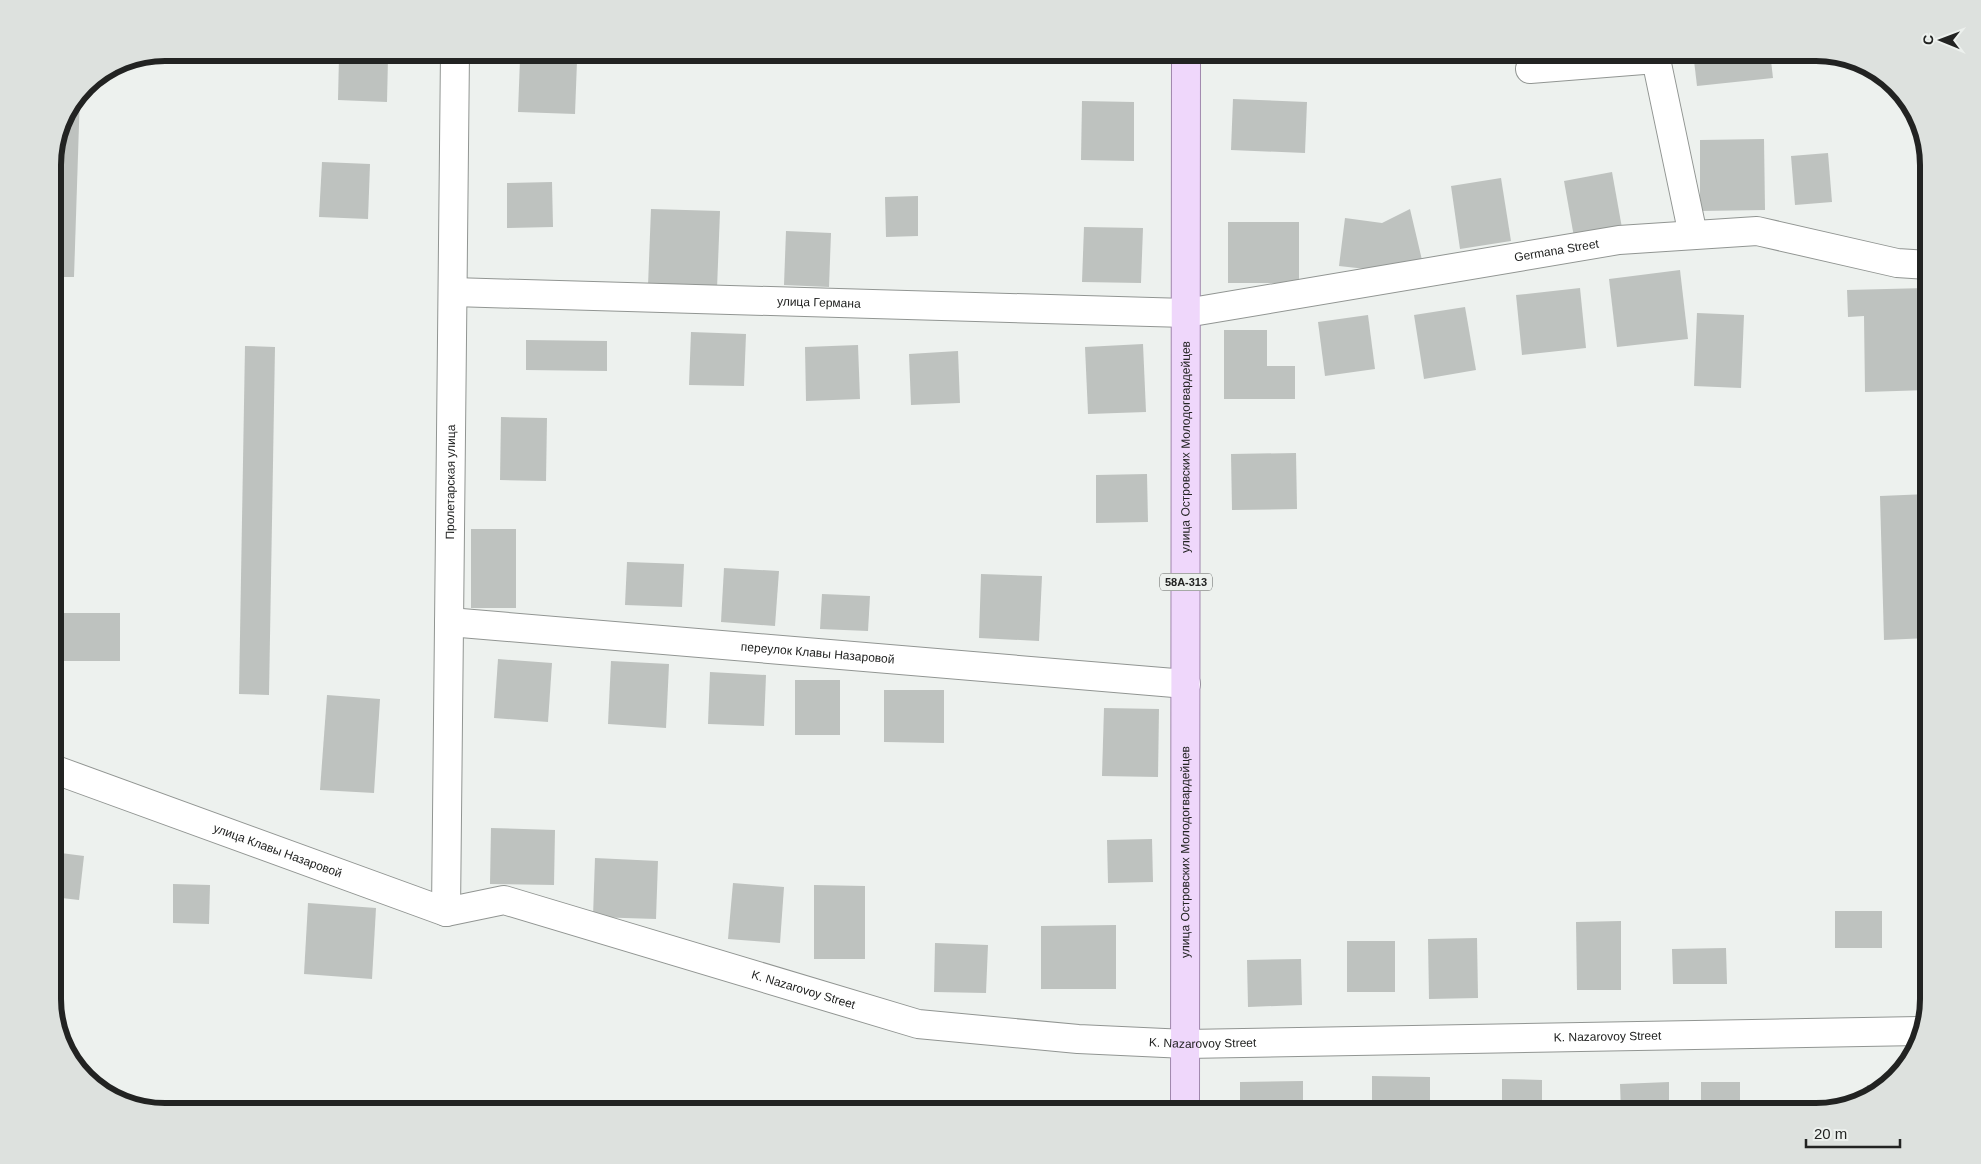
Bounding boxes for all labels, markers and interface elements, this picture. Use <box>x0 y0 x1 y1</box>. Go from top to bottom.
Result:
north arrow <box>1916 15 1966 65</box>
text: С <box>1920 35 1936 45</box>
street label: Germana Street <box>1513 236 1600 265</box>
street label: улица Германа <box>777 294 861 311</box>
street label: улица Островских Молодогвардейцев <box>1179 341 1193 553</box>
street label: Пролетарская улица <box>443 424 458 540</box>
road number: 58А-313 <box>1160 574 1212 590</box>
street label: переулок Клавы Назаровой <box>740 640 895 666</box>
street label: улица Островских Молодогвардейцев <box>1178 746 1192 958</box>
street label: улица Клавы Назаровой <box>211 821 344 881</box>
street label: K. Nazarovoy Street <box>750 968 858 1012</box>
street label: K. Nazarovoy Street <box>1554 1029 1662 1044</box>
street label: K. Nazarovoy Street <box>1149 1035 1257 1051</box>
scale bar <box>1806 1116 1900 1148</box>
text: 20 m <box>1814 1125 1847 1142</box>

